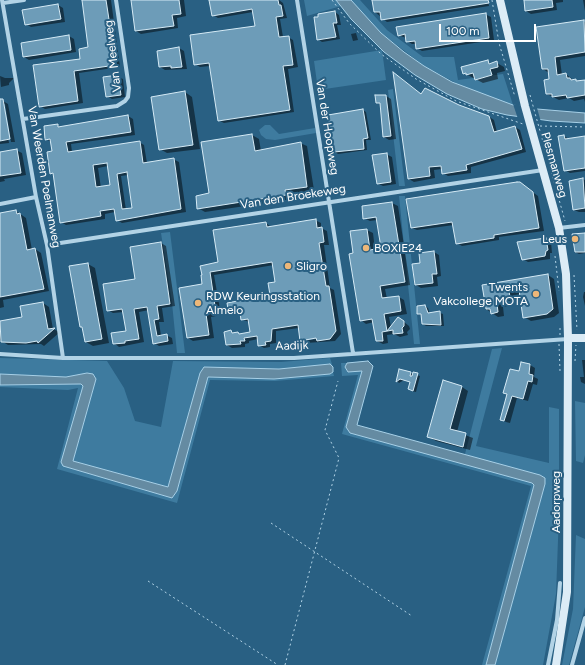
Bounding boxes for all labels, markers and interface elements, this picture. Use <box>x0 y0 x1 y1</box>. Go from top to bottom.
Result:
scale bar <box>441 16 538 42</box>
street label: Van Meelweg <box>101 19 125 93</box>
text: 100 m <box>446 24 480 38</box>
street label: Van der Hoopweg <box>312 78 342 176</box>
street label: Van Weerden Poelmanweg <box>24 105 64 249</box>
street label: Plesmanweg <box>538 131 570 199</box>
street label: Van den Broekeweg <box>239 182 347 212</box>
place label: Leus <box>542 232 567 246</box>
marker: Leus <box>570 234 580 244</box>
place label: BOXIE24 <box>374 241 423 255</box>
marker: BOXIE24 <box>361 243 371 253</box>
place label: Sligro <box>296 259 327 273</box>
marker: Sligro <box>283 261 293 271</box>
place label: Twents Vakcollege MOTA <box>433 280 528 308</box>
place label: RDW Keuringsstation Almelo <box>206 289 320 317</box>
marker: Twents Vakcollege MOTA <box>531 289 541 299</box>
marker: RDW Keuringsstation Almelo <box>193 298 203 308</box>
street label: Aadijk <box>275 338 309 354</box>
street label: Aadorpweg <box>549 471 563 533</box>

